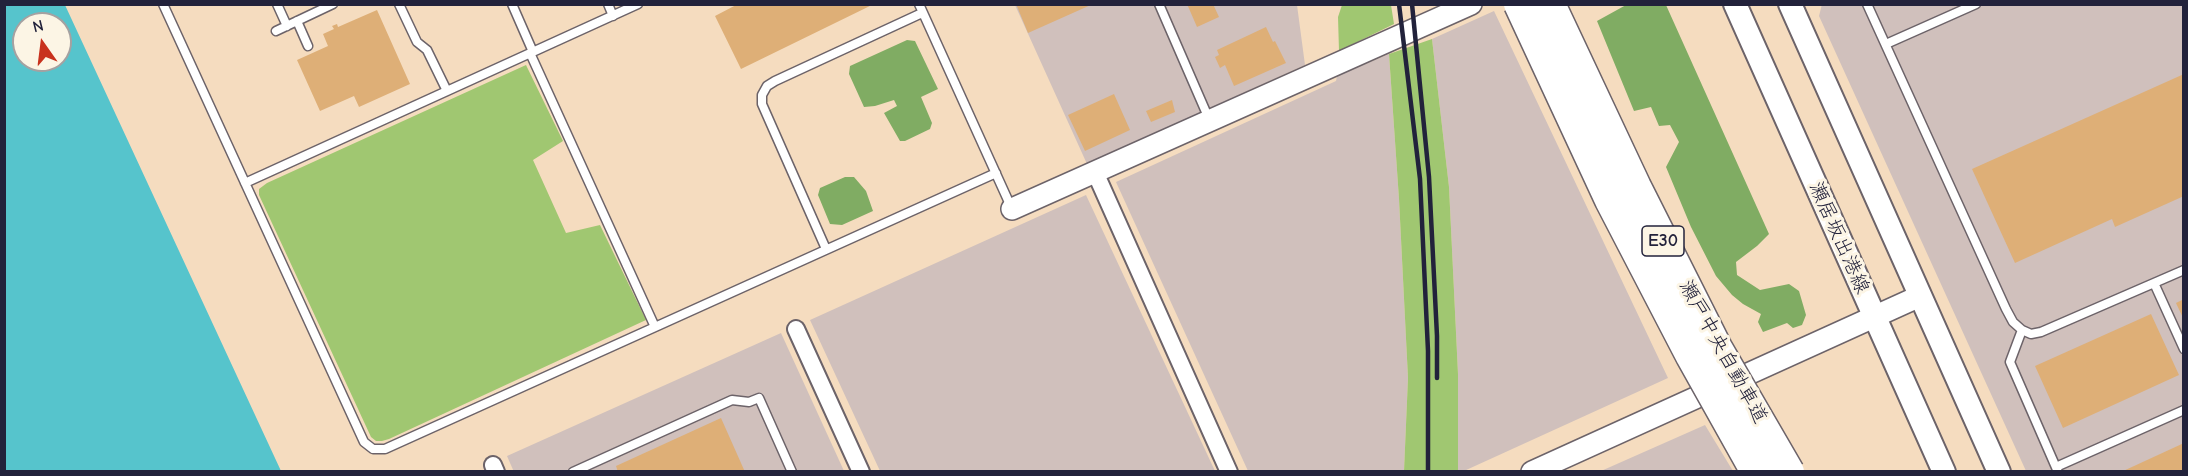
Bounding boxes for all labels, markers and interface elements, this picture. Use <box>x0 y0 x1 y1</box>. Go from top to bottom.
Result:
north arrow <box>12 12 72 72</box>
text: N <box>31 16 45 36</box>
street label: 瀬居坂出港線 <box>1804 178 1874 298</box>
road number: E30 <box>1642 226 1684 256</box>
street label: 瀬戸中央自動車道 <box>1674 276 1772 428</box>

